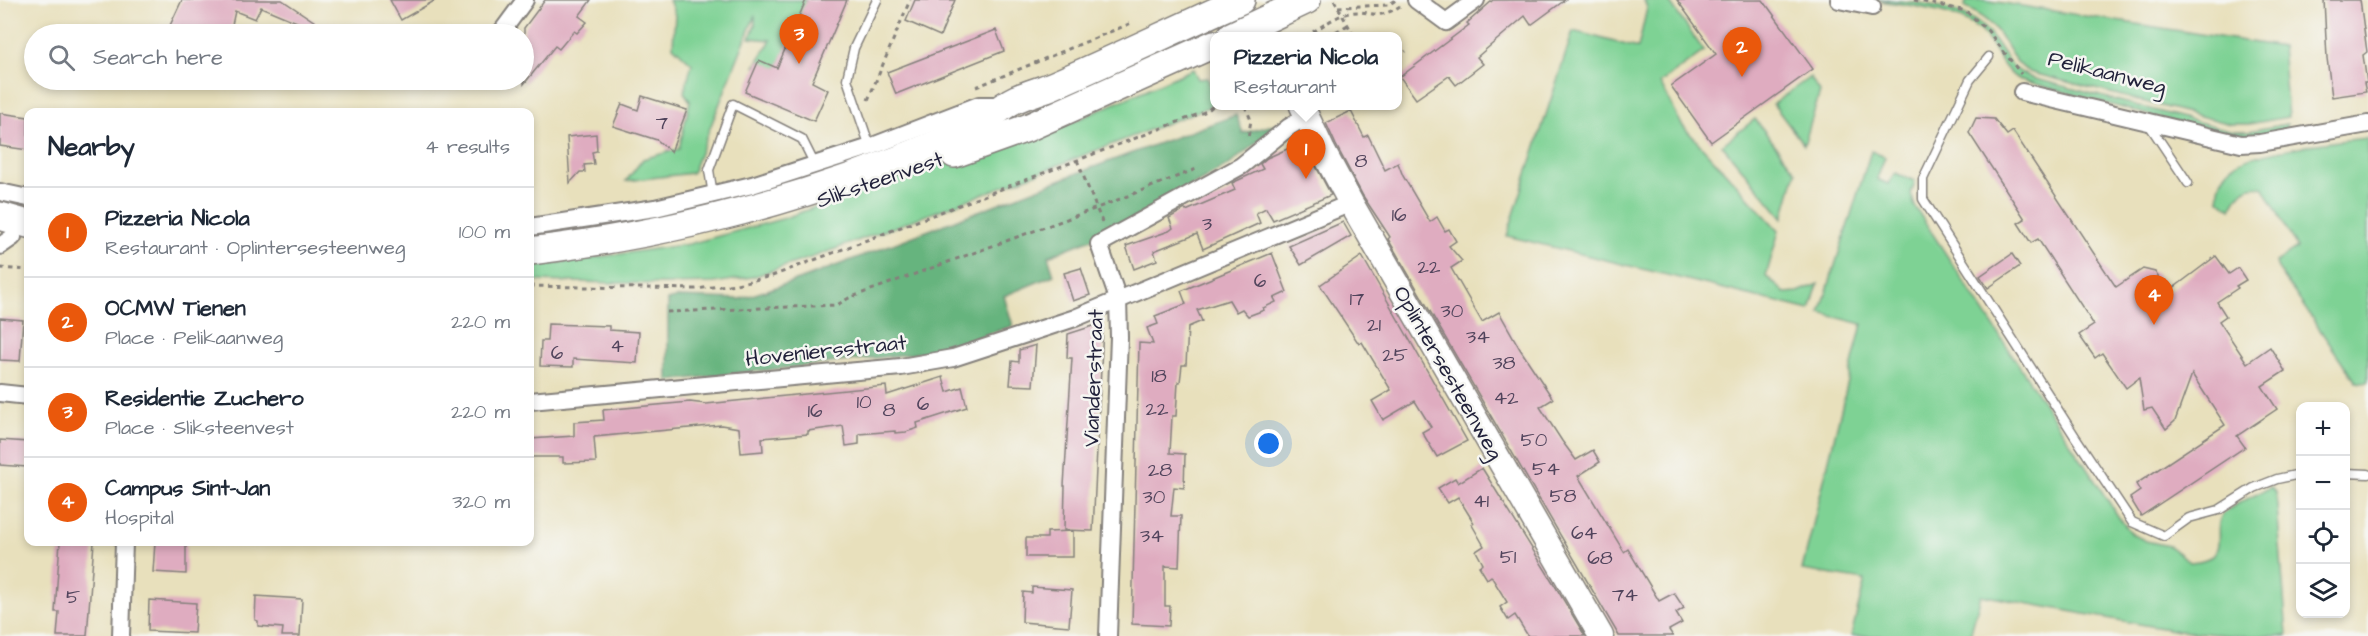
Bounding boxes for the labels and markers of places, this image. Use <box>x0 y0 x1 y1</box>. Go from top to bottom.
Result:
pin: 3 <box>780 14 818 64</box>
pin: 2 <box>1722 28 1762 77</box>
pin: 1 <box>1286 130 1326 179</box>
pin: 4 <box>2134 276 2174 325</box>

